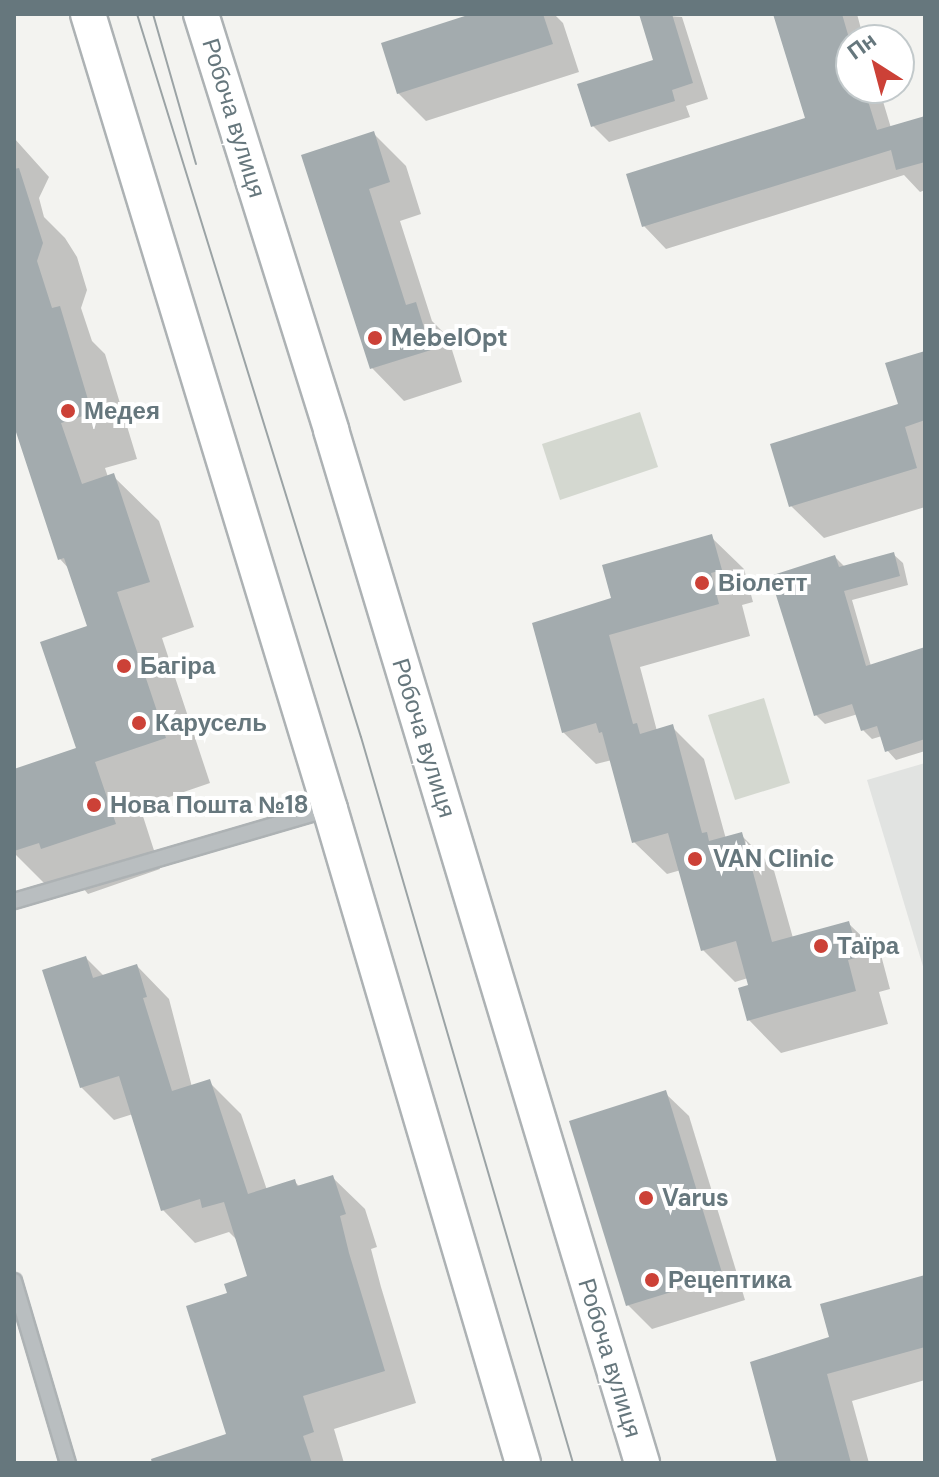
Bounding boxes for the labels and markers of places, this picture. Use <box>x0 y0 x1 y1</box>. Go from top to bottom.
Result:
place label: MebelOpt <box>391 324 508 352</box>
marker: MebelOpt <box>366 329 384 347</box>
place label: Медея <box>84 397 160 425</box>
marker: Медея <box>59 402 77 420</box>
place label: Віолетт <box>718 569 808 597</box>
marker: Віолетт <box>693 574 711 592</box>
place label: Багіра <box>140 652 215 680</box>
marker: Багіра <box>115 657 133 675</box>
place label: Карусель <box>155 709 267 737</box>
marker: Карусель <box>130 714 148 732</box>
place label: Нова Пошта №18 <box>110 791 309 819</box>
marker: Нова Пошта №18 <box>85 796 103 814</box>
place label: VAN Clinic <box>713 845 835 873</box>
marker: VAN Clinic <box>684 848 706 870</box>
place label: Таїра <box>837 932 899 960</box>
marker: Таїра <box>812 937 830 955</box>
place label: Varus <box>662 1184 729 1212</box>
marker: Varus <box>637 1189 655 1207</box>
place label: Рецептика <box>668 1266 791 1294</box>
marker: Рецептика <box>643 1271 661 1289</box>

